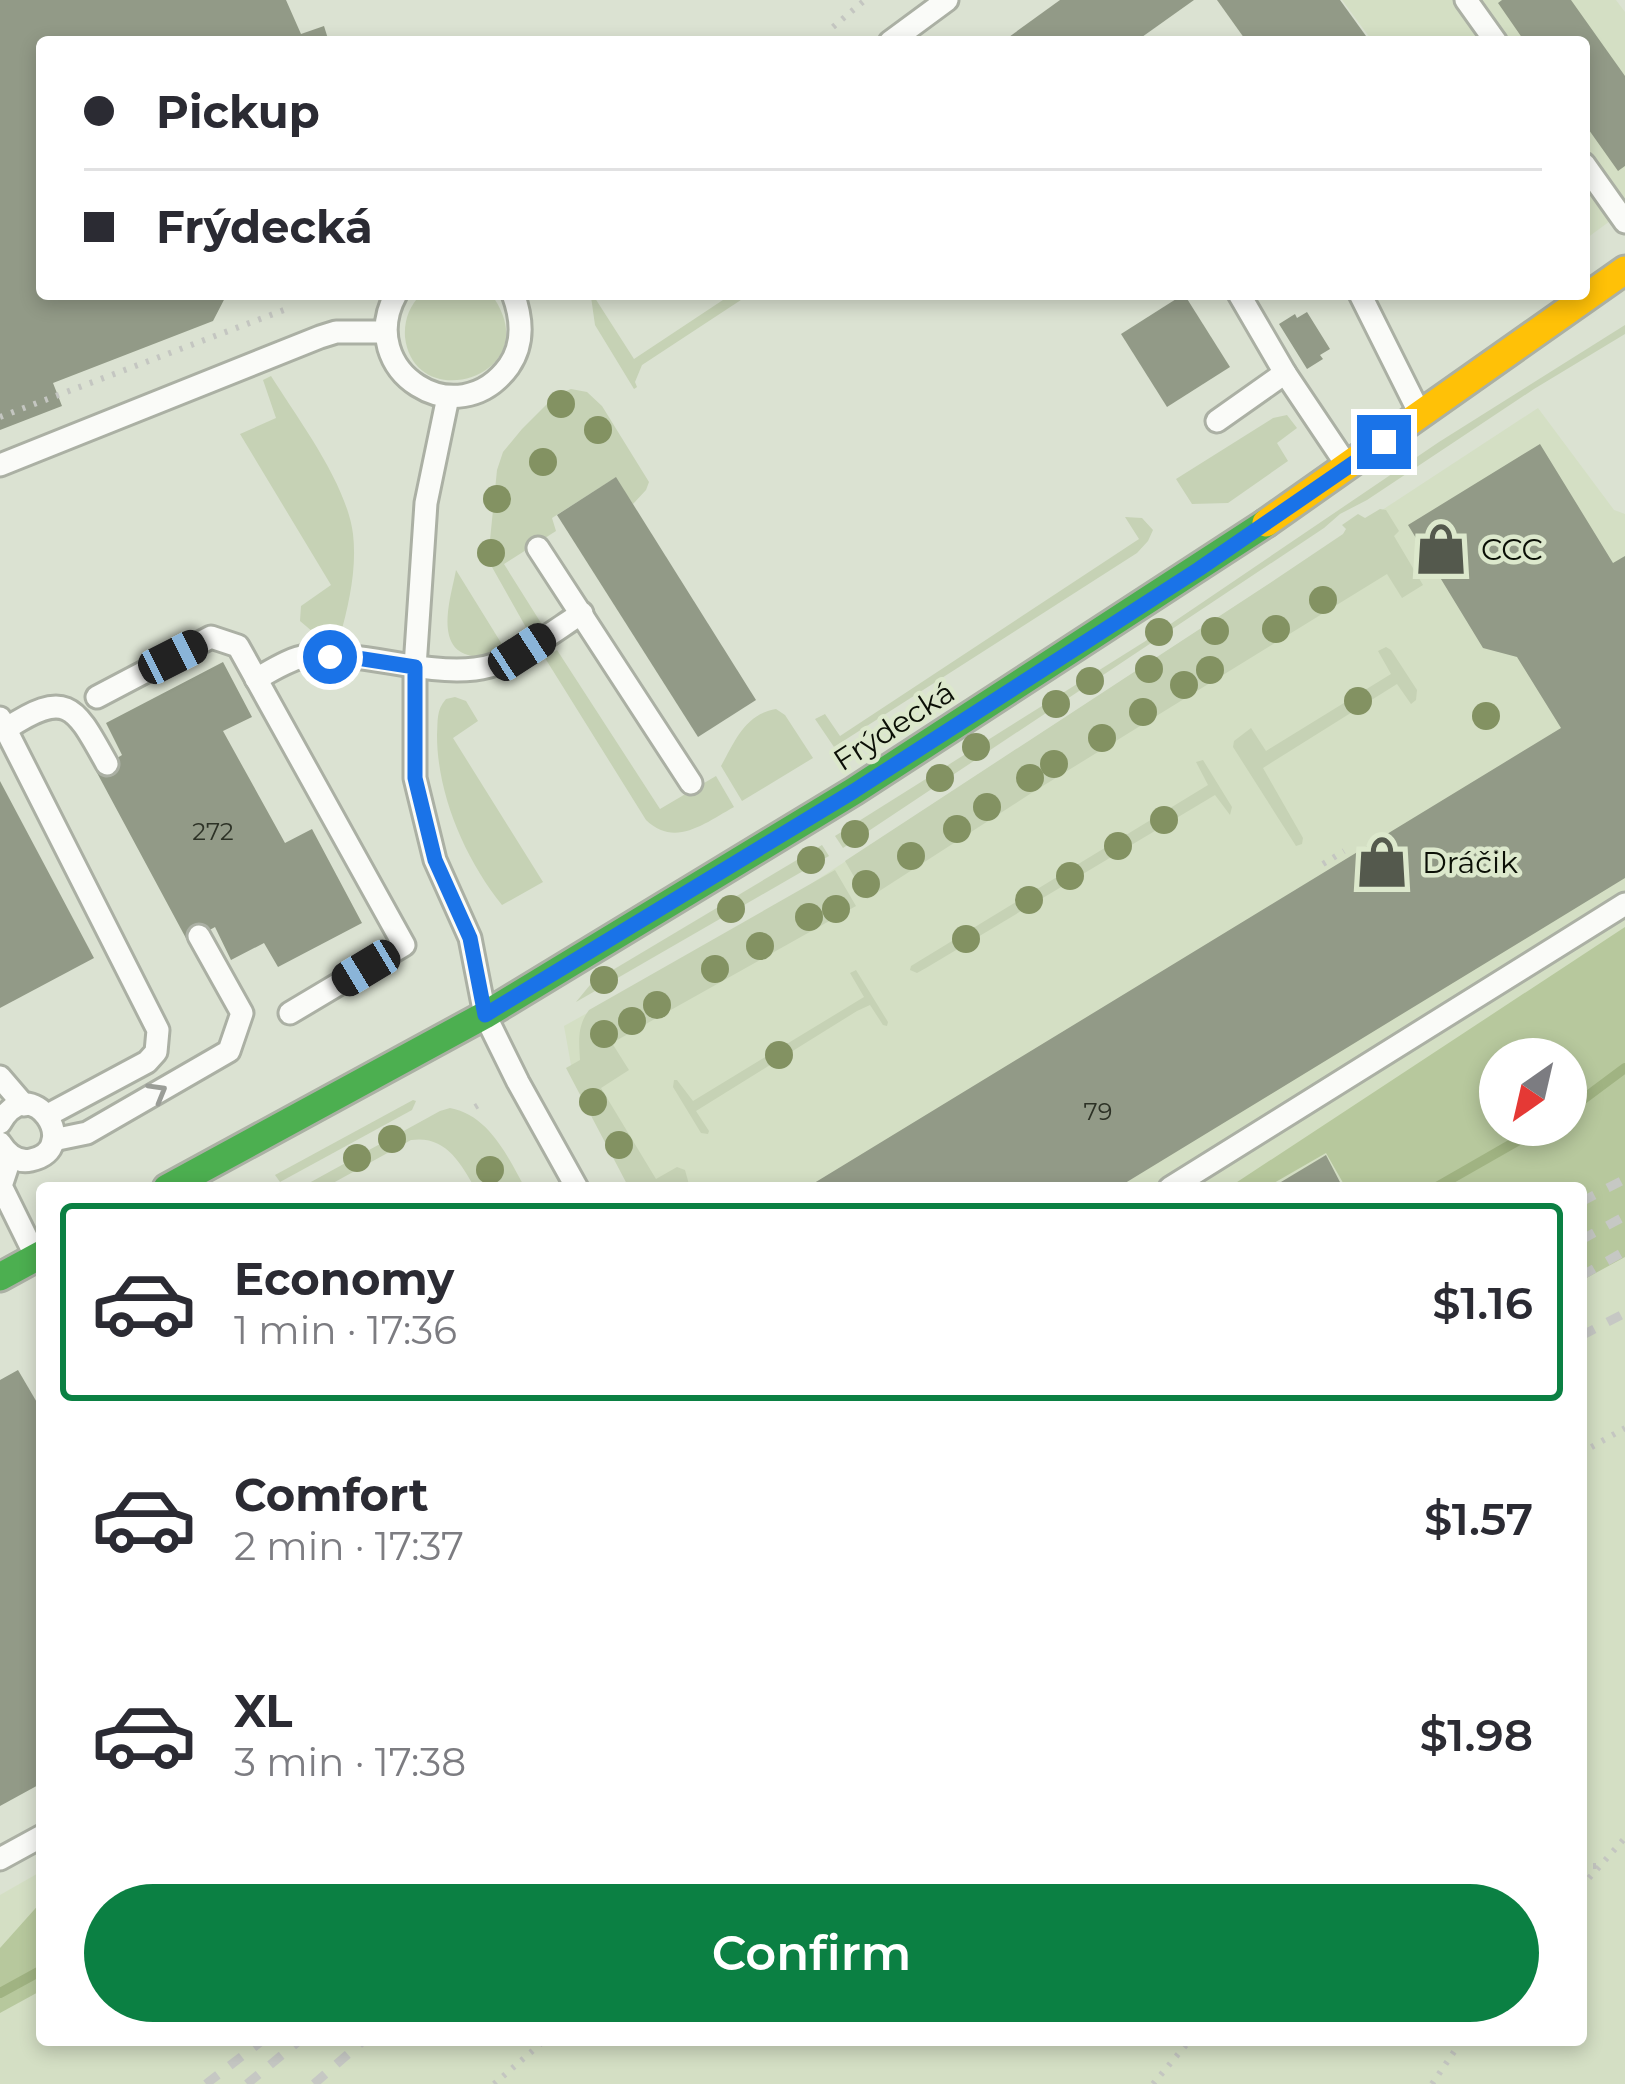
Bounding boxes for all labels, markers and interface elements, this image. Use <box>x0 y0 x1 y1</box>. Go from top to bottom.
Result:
text: Pickup <box>156 84 320 139</box>
text: Frýdecká <box>156 199 373 254</box>
route end <box>1357 415 1411 469</box>
shop icon: CCC <box>1412 520 1470 578</box>
place label: CCC <box>1481 531 1543 568</box>
car <box>482 617 562 687</box>
car <box>133 625 213 689</box>
route start <box>303 630 357 684</box>
street label: Frýdecká <box>827 673 961 779</box>
house number: 272 <box>192 817 234 846</box>
shop icon: Dráčik <box>1353 833 1411 891</box>
place label: Dráčik <box>1422 844 1518 881</box>
car <box>326 934 406 1002</box>
north arrow <box>1479 1038 1587 1146</box>
map controls <box>1479 1038 1587 1146</box>
one-way arrow <box>145 1083 167 1106</box>
house number: 79 <box>1084 1097 1112 1126</box>
icon: car <box>90 1248 198 1356</box>
text: Economy <box>234 1251 454 1306</box>
text: $1.16 <box>1432 1275 1533 1330</box>
text: 1 min · 17:36 <box>234 1306 457 1354</box>
icon: car <box>90 1464 198 1572</box>
text: Comfort <box>234 1467 429 1522</box>
text: $1.57 <box>1424 1491 1533 1546</box>
text: 2 min · 17:37 <box>234 1522 464 1570</box>
icon: car <box>90 1680 198 1788</box>
text: XL <box>234 1683 292 1738</box>
text: $1.98 <box>1419 1707 1533 1762</box>
text: 3 min · 17:38 <box>234 1738 466 1786</box>
button: Confirm <box>84 1884 1539 2022</box>

